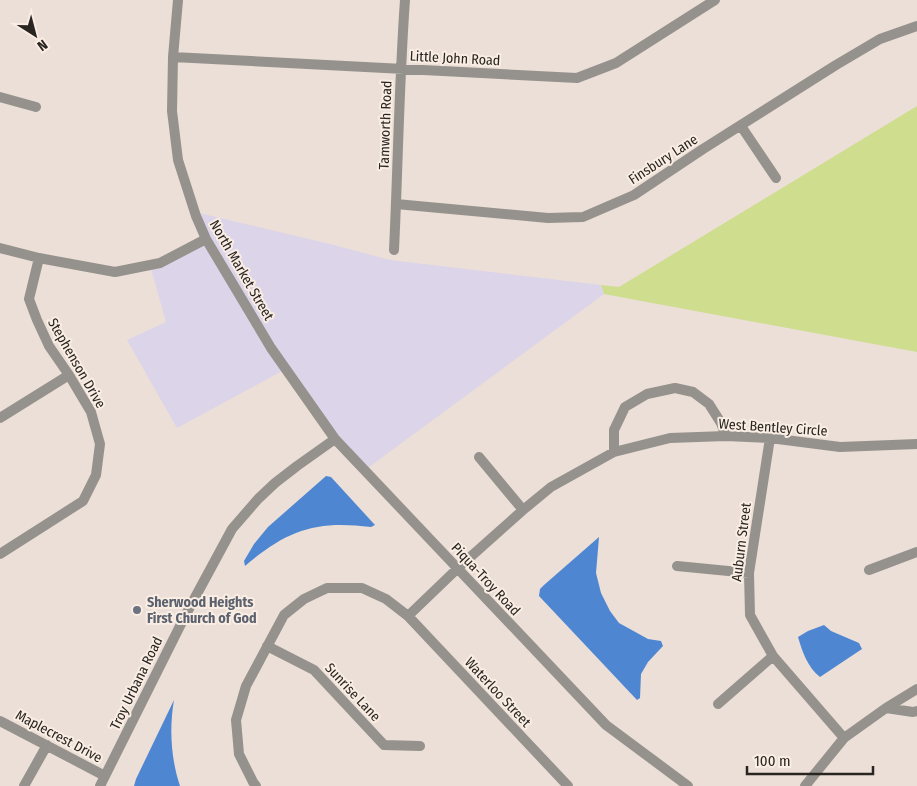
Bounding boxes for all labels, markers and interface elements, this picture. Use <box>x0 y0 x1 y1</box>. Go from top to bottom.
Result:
north arrow <box>10 10 60 60</box>
text: N <box>34 36 51 54</box>
street label: Little John Road <box>409 48 501 69</box>
street label: Tamworth Road <box>375 80 396 170</box>
street label: Finsbury Lane <box>626 131 701 188</box>
street label: North Market Street <box>206 217 277 324</box>
street label: Stephenson Drive <box>44 315 109 411</box>
street label: West Bentley Circle <box>718 415 828 440</box>
street label: Auburn Street <box>728 501 755 583</box>
street label: Piqua-Troy Road <box>448 539 524 619</box>
place label: Sherwood Heights First Church of God <box>147 594 257 627</box>
marker: Sherwood Heights First Church of God <box>131 604 143 616</box>
street label: Troy Urbana Road <box>107 634 166 732</box>
street label: Waterloo Street <box>461 654 535 731</box>
street label: Sunrise Lane <box>321 660 384 725</box>
street label: Maplecrest Drive <box>13 706 105 766</box>
scale bar <box>747 744 873 776</box>
text: 100 m <box>754 752 791 770</box>

